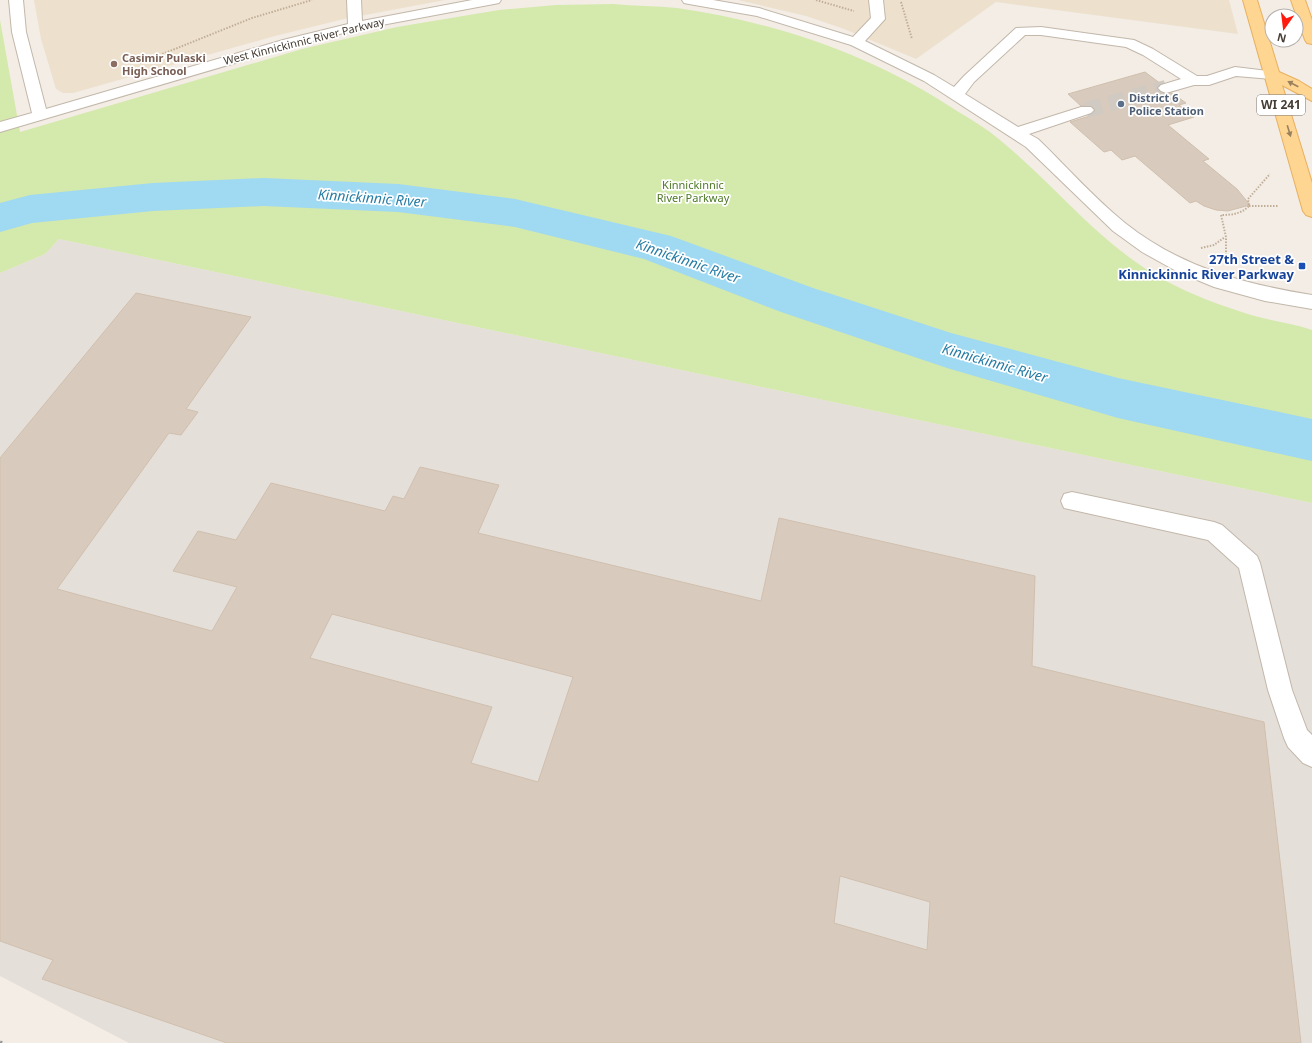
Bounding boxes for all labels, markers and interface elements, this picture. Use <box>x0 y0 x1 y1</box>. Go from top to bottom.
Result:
north arrow <box>1264 8 1304 48</box>
street label: West Kinnickinnic River Parkway <box>222 13 386 68</box>
text: N <box>1275 30 1288 47</box>
place label: Casimir Pulaski High School <box>122 50 206 78</box>
marker: Casimir Pulaski High School <box>109 59 119 69</box>
one-way arrow <box>1287 81 1299 87</box>
place label: District 6 Police Station <box>1129 90 1204 118</box>
road number: WI 241 <box>1257 95 1305 115</box>
marker: District 6 Police Station <box>1116 99 1126 109</box>
one-way arrow <box>1286 126 1292 138</box>
park label: Kinnickinnic River Parkway <box>657 177 730 205</box>
water label: Kinnickinnic River <box>317 184 427 211</box>
water label: Kinnickinnic River <box>634 234 743 287</box>
place label: 27th Street & Kinnickinnic River Parkway <box>1118 250 1295 283</box>
marker: 27th Street & Kinnickinnic River Parkway <box>1297 261 1307 271</box>
water label: Kinnickinnic River <box>940 338 1050 387</box>

